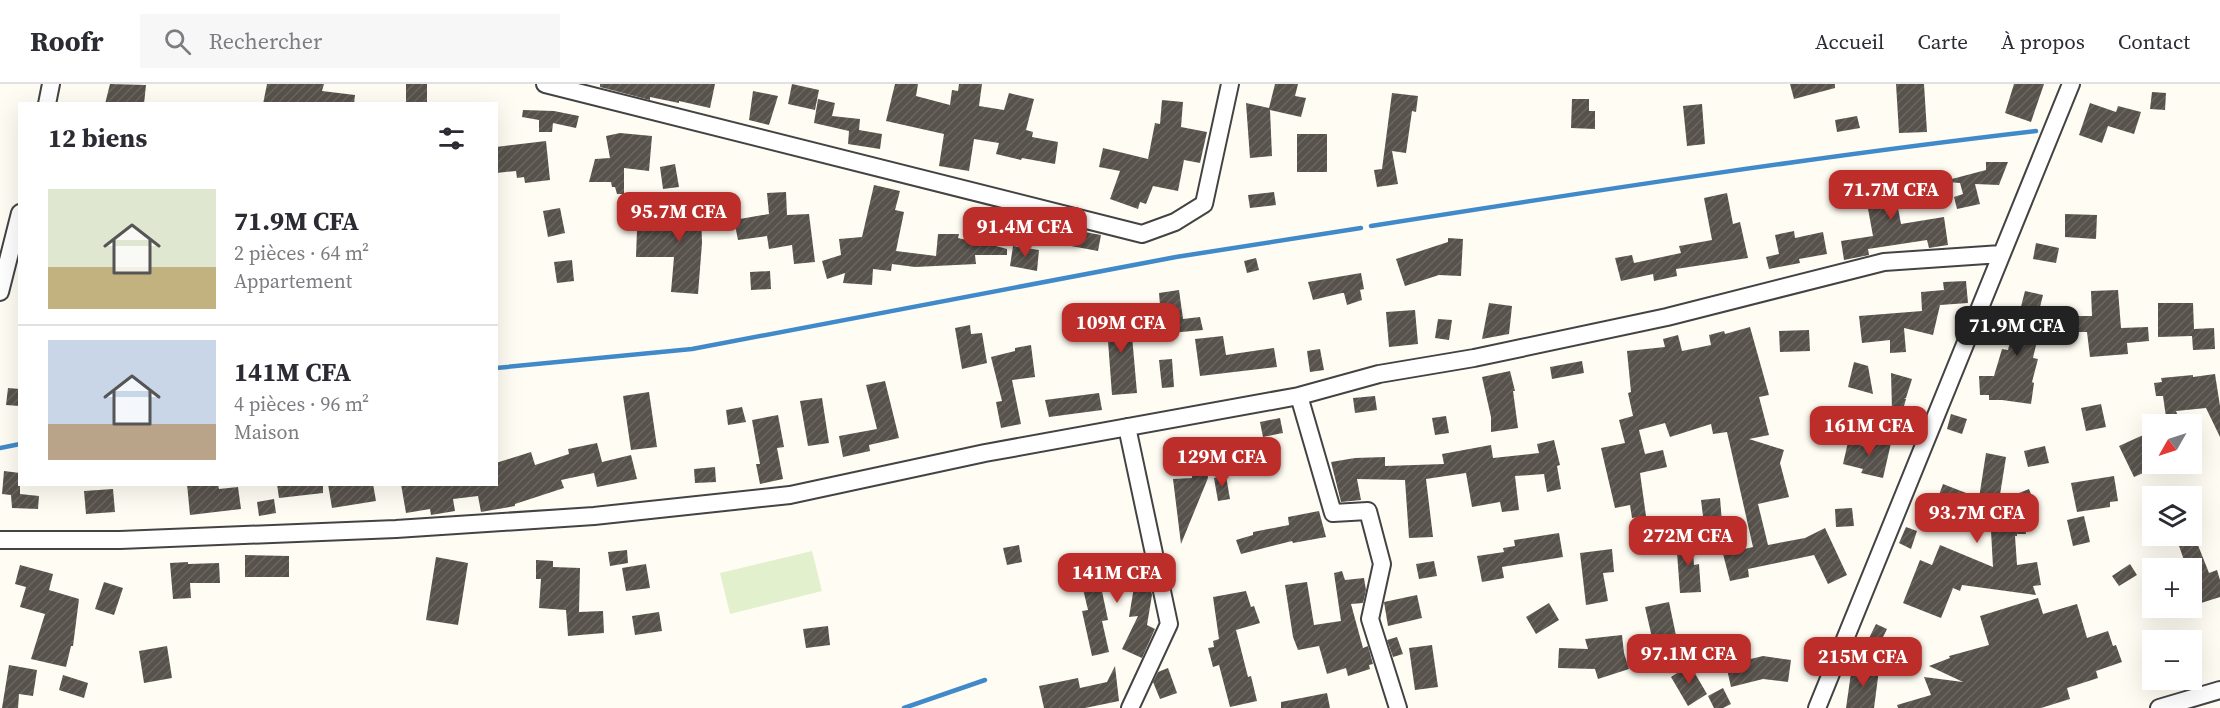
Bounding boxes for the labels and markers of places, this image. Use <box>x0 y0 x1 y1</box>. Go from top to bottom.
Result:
pin: 71.7M CFA <box>1822 170 1960 221</box>
pin: 95.7M CFA <box>610 192 748 243</box>
pin: 91.4M CFA <box>956 207 1094 258</box>
pin: 109M CFA <box>1059 303 1183 354</box>
pin: 71.9M CFA <box>1948 306 2086 357</box>
pin: 161M CFA <box>1807 406 1931 457</box>
pin: 129M CFA <box>1160 437 1284 488</box>
pin: 93.7M CFA <box>1908 493 2046 544</box>
pin: 272M CFA <box>1626 516 1750 567</box>
pin: 141M CFA <box>1055 553 1179 604</box>
pin: 97.1M CFA <box>1620 634 1758 685</box>
pin: 215M CFA <box>1801 637 1925 688</box>

